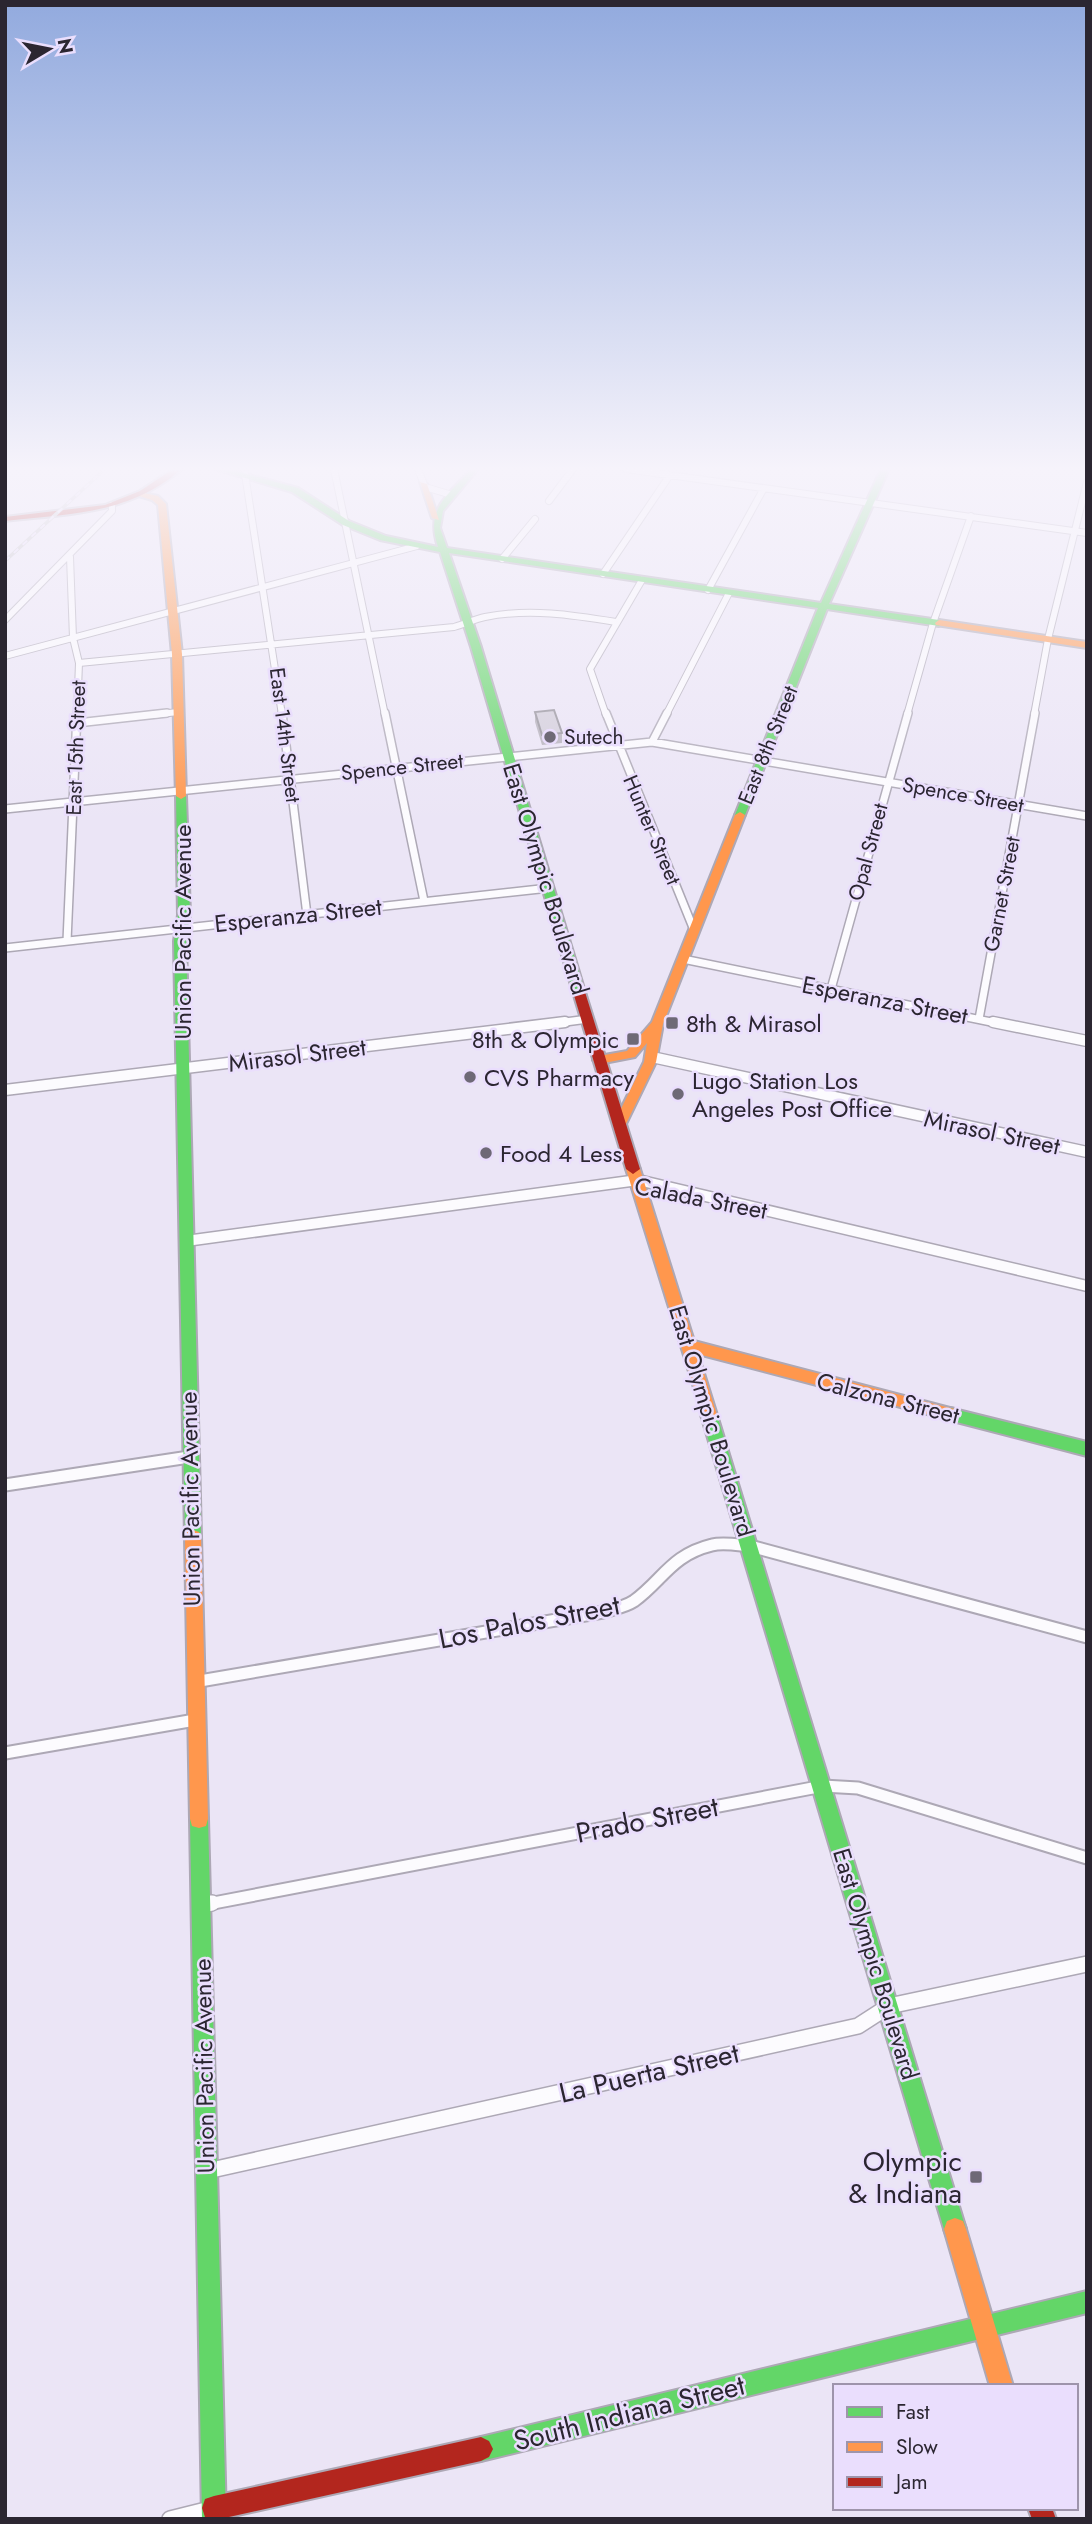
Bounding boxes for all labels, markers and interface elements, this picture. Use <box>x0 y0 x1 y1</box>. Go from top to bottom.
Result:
north arrow <box>14 14 84 84</box>
text: N <box>51 36 80 56</box>
street label: East 14th Street <box>262 666 308 804</box>
street label: East 15th Street <box>59 680 93 816</box>
street label: East 8th Street <box>731 681 805 809</box>
place label: Sutech <box>564 722 623 752</box>
marker: Sutech <box>542 729 558 745</box>
street label: Spence Street <box>339 746 465 788</box>
street label: East Olympic Boulevard <box>494 759 598 999</box>
street label: Spence Street <box>900 770 1026 820</box>
street label: Hunter Street <box>615 771 689 889</box>
street label: Opal Street <box>841 800 895 904</box>
street label: Union Pacific Avenue <box>165 825 200 1040</box>
street label: Garnet Street <box>976 834 1028 954</box>
street label: Esperanza Street <box>212 889 384 941</box>
street label: Esperanza Street <box>799 967 971 1033</box>
place label: 8th & Mirasol <box>686 1006 822 1041</box>
marker: 8th & Mirasol <box>664 1015 680 1031</box>
place label: 8th & Olympic <box>472 1022 619 1057</box>
street label: Mirasol Street <box>226 1029 368 1081</box>
marker: 8th & Olympic <box>625 1031 641 1047</box>
place label: CVS Pharmacy <box>484 1060 635 1095</box>
place label: Lugo Station Los Angeles Post Office <box>692 1063 892 1126</box>
marker: CVS Pharmacy <box>462 1069 478 1085</box>
marker: Lugo Station Los Angeles Post Office <box>670 1086 686 1102</box>
street label: Mirasol Street <box>921 1101 1063 1164</box>
place label: Food 4 Less <box>500 1136 622 1171</box>
marker: Food 4 Less <box>478 1145 494 1161</box>
street label: Calada Street <box>632 1168 771 1228</box>
street label: East Olympic Boulevard <box>660 1301 764 1541</box>
street label: Calzona Street <box>813 1363 963 1433</box>
street label: Union Pacific Avenue <box>171 1391 209 1607</box>
street label: Los Palos Street <box>435 1584 623 1660</box>
street label: Prado Street <box>572 1786 722 1854</box>
street label: East Olympic Boulevard <box>824 1844 928 2084</box>
street label: Union Pacific Avenue <box>185 1958 223 2174</box>
street label: La Puerta Street <box>555 2032 743 2114</box>
place label: Olympic & Indiana <box>848 2141 962 2214</box>
marker: Olympic & Indiana <box>968 2169 984 2185</box>
street label: South Indiana Street <box>509 2364 749 2462</box>
legend <box>833 2384 1078 2510</box>
text: Fast <box>896 2397 929 2427</box>
text: Slow <box>896 2432 938 2462</box>
text: Jam <box>893 2467 928 2497</box>

